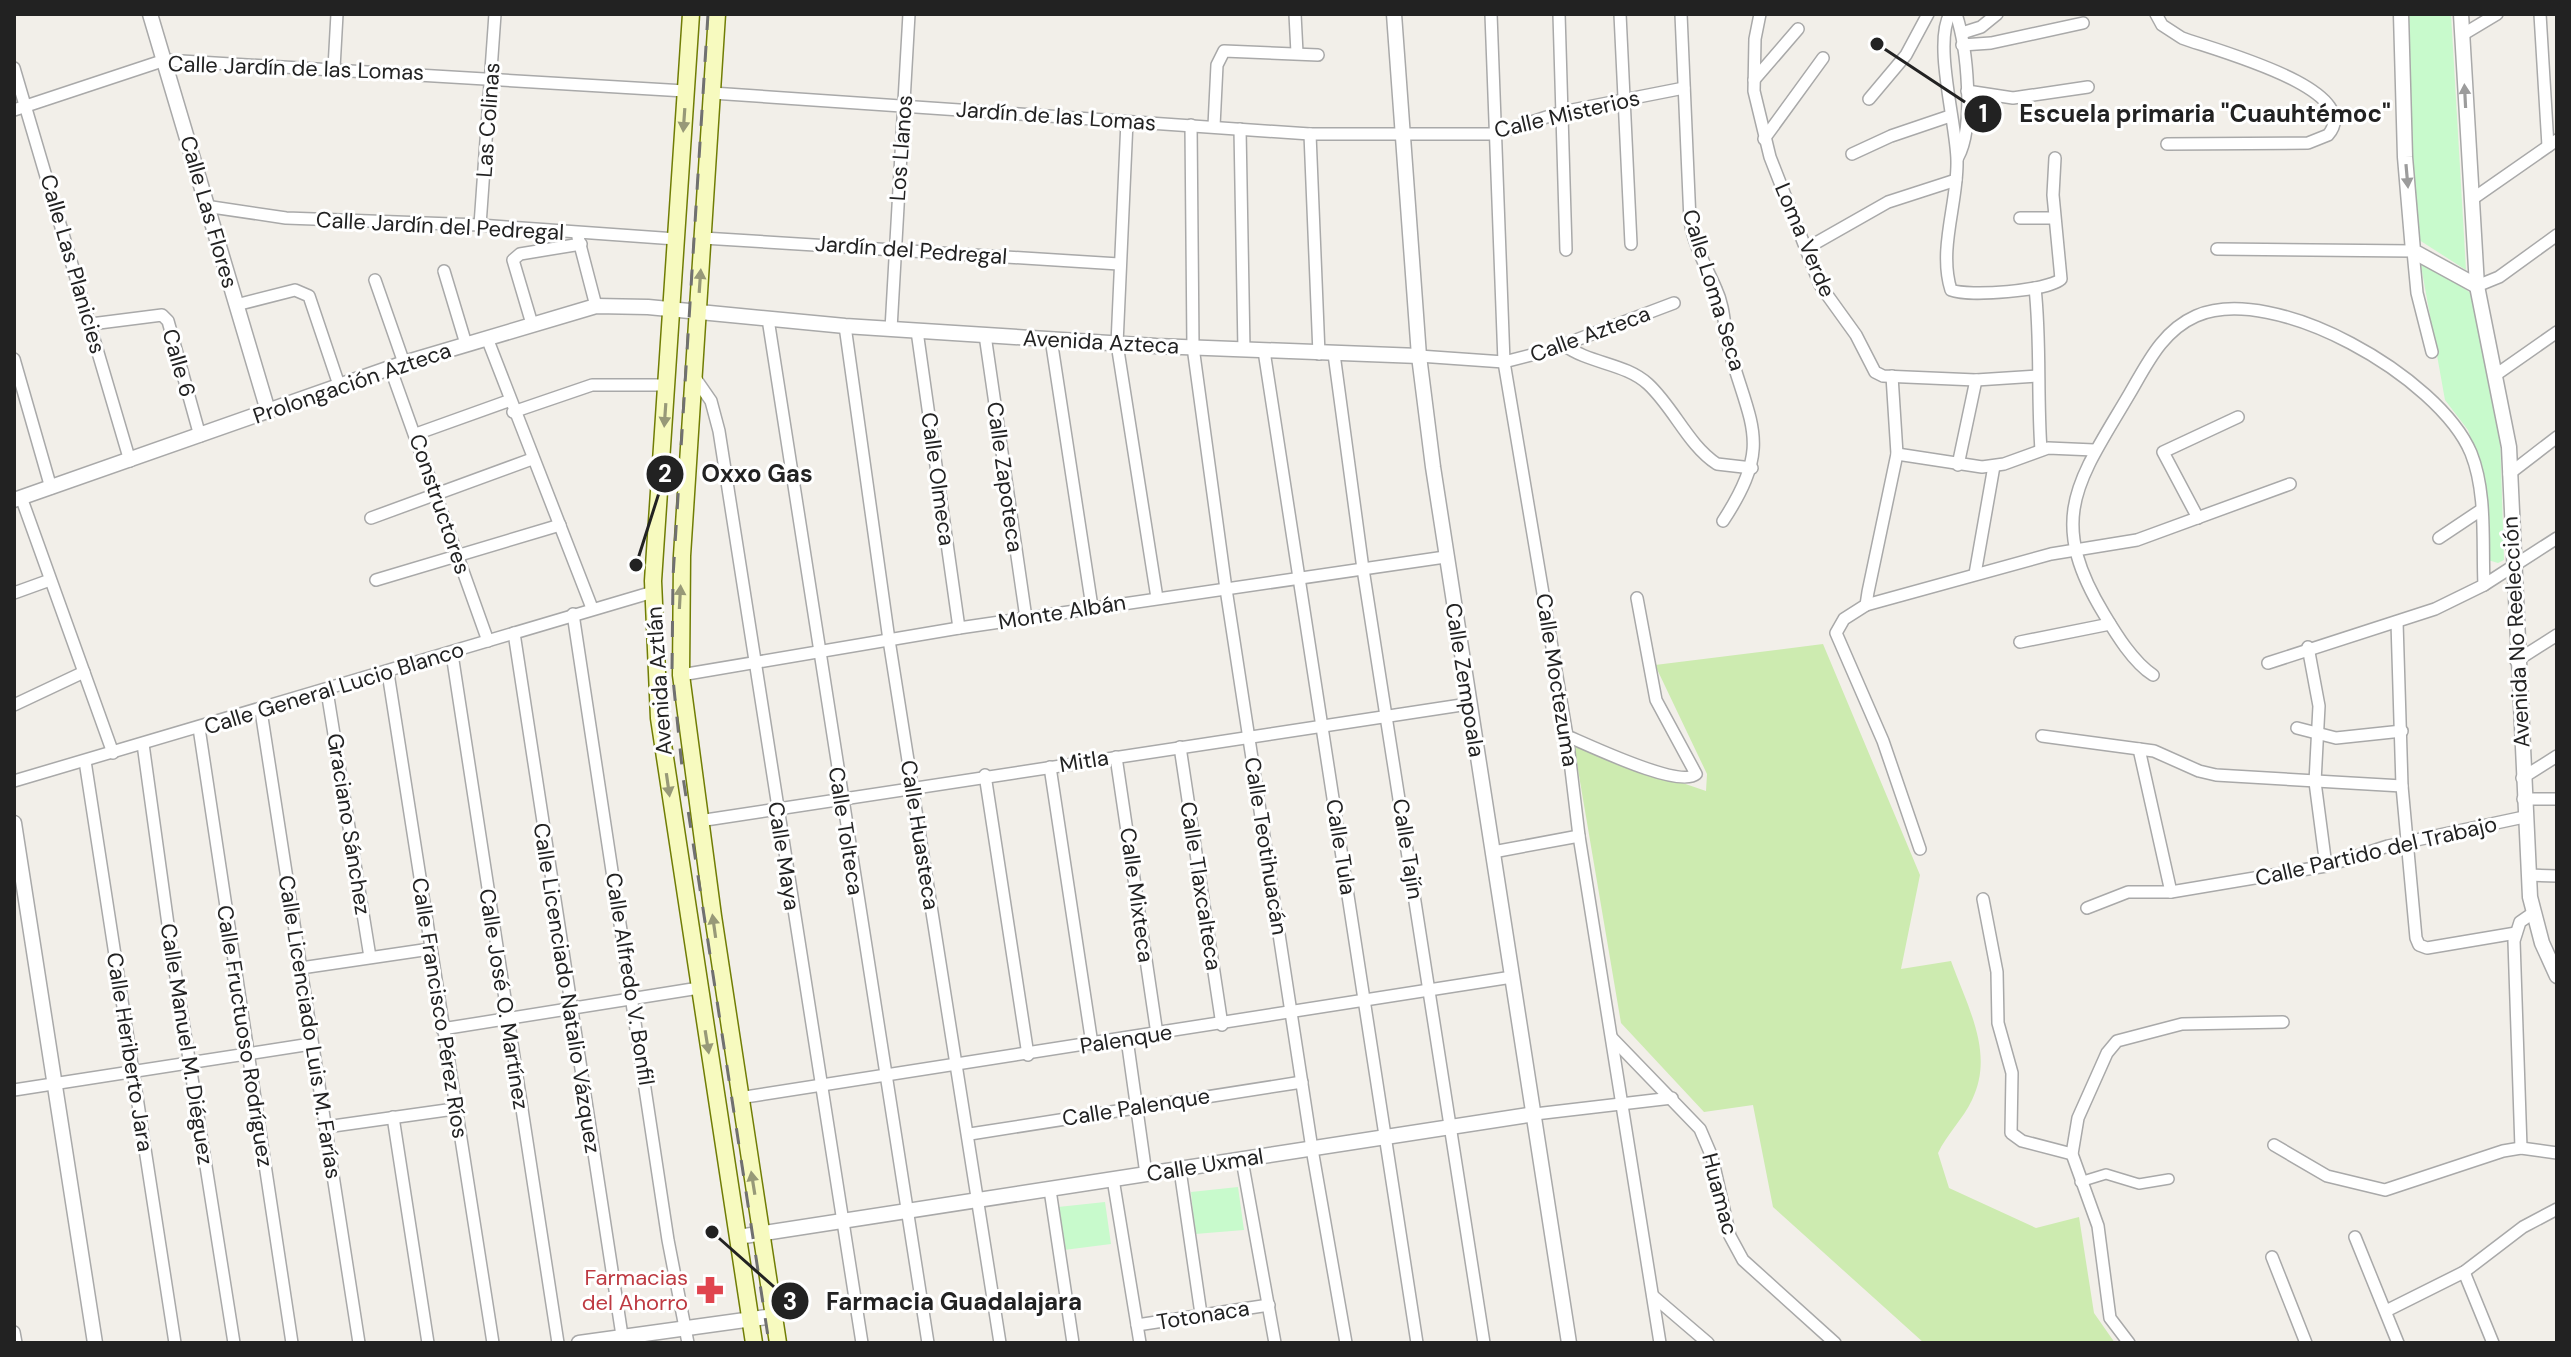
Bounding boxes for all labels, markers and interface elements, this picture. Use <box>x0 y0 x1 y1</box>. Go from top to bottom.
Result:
street label: Calle Jardín de las Lomas <box>167 49 425 87</box>
street label: Las Colinas <box>470 62 506 178</box>
street label: Calle Misterios <box>1491 83 1643 145</box>
one-way arrow <box>2458 83 2471 108</box>
callout: Escuela primaria "Cuauhtémoc" <box>1963 90 2407 138</box>
street label: Los Llanos <box>883 94 919 202</box>
street label: Jardín de las Lomas <box>955 95 1157 137</box>
text: 1 <box>1979 98 1987 129</box>
text: Escuela primaria "Cuauhtémoc" <box>2019 98 2391 129</box>
one-way arrow <box>677 108 690 133</box>
street label: Calle Las Flores <box>173 132 245 292</box>
one-way arrow <box>2400 164 2413 189</box>
street label: Calle Las Planicies <box>34 171 112 357</box>
street label: Loma Verde <box>1768 178 1842 302</box>
street label: Calle Jardín del Pedregal <box>315 205 565 247</box>
street label: Calle Loma Seca <box>1676 206 1752 374</box>
street label: Jardín del Pedregal <box>814 229 1008 271</box>
one-way arrow <box>694 268 707 293</box>
street label: Calle Azteca <box>1526 299 1654 369</box>
street label: Avenida Azteca <box>1022 323 1180 361</box>
street label: Calle 6 <box>155 325 203 401</box>
street label: Prolongación Azteca <box>249 335 455 431</box>
street label: Calle Zapoteca <box>980 400 1030 554</box>
one-way arrow <box>658 403 671 428</box>
street label: Calle Olmeca <box>914 410 962 548</box>
street label: Constructores <box>402 430 478 578</box>
callout: Oxxo Gas <box>645 450 829 498</box>
text: 2 <box>658 458 672 489</box>
text: Oxxo Gas <box>701 458 813 489</box>
street label: Avenida No Reelección <box>2495 516 2537 748</box>
one-way arrow <box>674 584 687 609</box>
street label: Monte Albán <box>996 588 1128 636</box>
street label: Calle Moctezuma <box>1529 591 1585 769</box>
street label: Calle Zempoala <box>1439 601 1491 759</box>
street label: Avenida Aztlán <box>639 605 679 757</box>
street label: Calle General Lucio Blanco <box>200 635 468 741</box>
street label: Graciano Sánchez <box>320 731 378 917</box>
street label: Mitla <box>1057 743 1111 779</box>
street label: Calle Teotihuacán <box>1238 755 1294 937</box>
street label: Calle Huasteca <box>894 758 946 912</box>
street label: Calle Tolteca <box>822 765 870 897</box>
one-way arrow <box>662 773 675 798</box>
street label: Calle Tula <box>1319 797 1363 897</box>
street label: Calle Tajín <box>1386 797 1430 901</box>
street label: Calle Maya <box>761 800 807 912</box>
street label: Calle Tlaxcalteca <box>1173 800 1229 972</box>
street label: Calle Partido del Trabajo <box>2252 809 2500 893</box>
street label: Calle Licenciado Natalio Vázquez <box>527 821 607 1155</box>
street label: Calle Mixteca <box>1113 826 1161 964</box>
street label: Calle Alfredo V. Bonfil <box>599 870 661 1088</box>
street label: Calle Licenciado Luis M. Farías <box>272 873 348 1181</box>
street label: Calle Francisco Pérez Ríos <box>405 876 475 1140</box>
street label: Calle José O. Martínez <box>472 886 536 1112</box>
street label: Calle Fructuoso Rodríguez <box>210 903 280 1169</box>
one-way arrow <box>707 913 720 938</box>
street label: Calle Manuel M. Diéguez <box>154 921 220 1167</box>
street label: Calle Heriberto Jara <box>100 950 160 1154</box>
street label: Palenque <box>1078 1017 1174 1061</box>
one-way arrow <box>701 1030 714 1055</box>
street label: Calle Palenque <box>1060 1081 1212 1133</box>
street label: Calle Uxmal <box>1145 1141 1265 1189</box>
street label: Huamac <box>1695 1150 1745 1238</box>
one-way arrow <box>746 1170 758 1195</box>
place label: Farmacias del Ahorro <box>582 1263 688 1317</box>
pharmacy icon: Farmacias del Ahorro <box>695 1275 725 1305</box>
callout: Farmacia Guadalajara <box>770 1277 1098 1325</box>
text: 3 <box>783 1286 797 1317</box>
text: Farmacia Guadalajara <box>826 1286 1082 1317</box>
street label: Totonaca <box>1155 1293 1251 1337</box>

